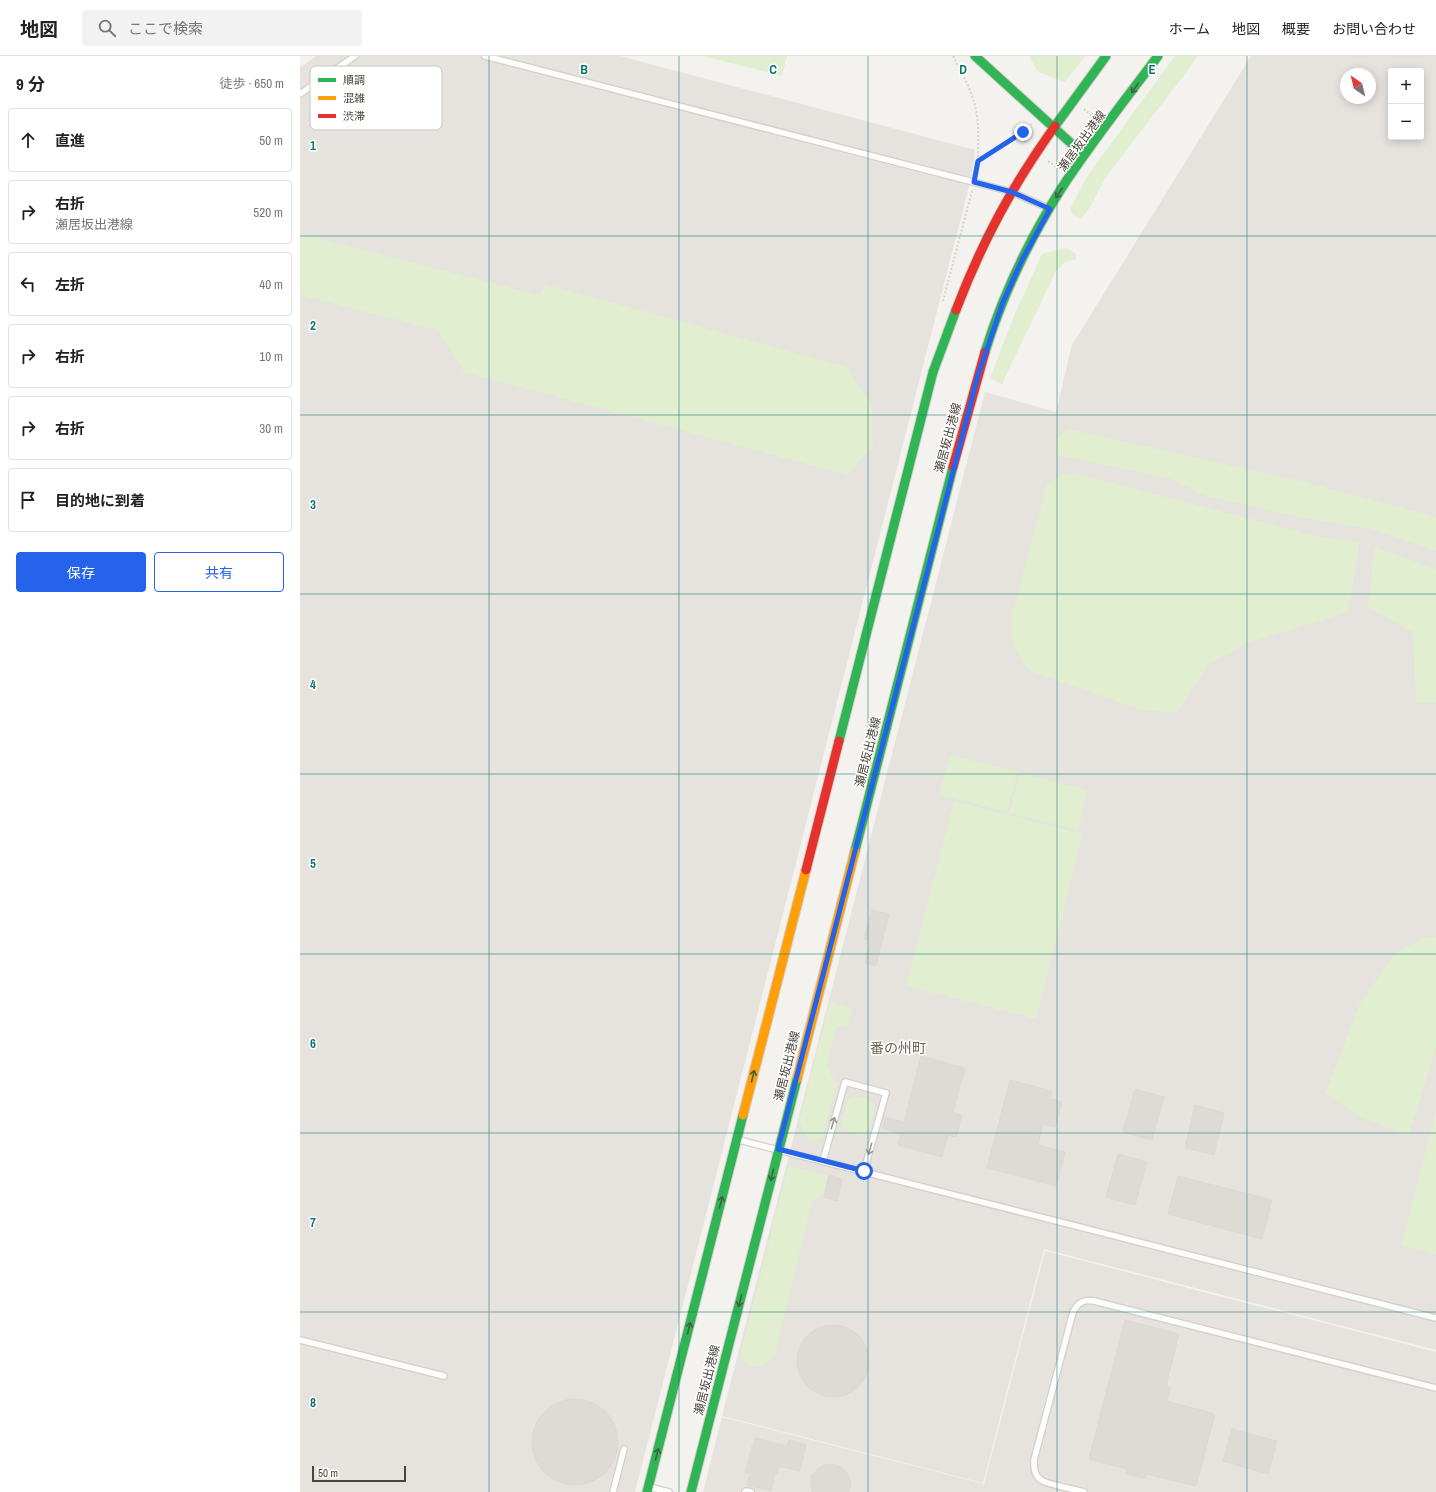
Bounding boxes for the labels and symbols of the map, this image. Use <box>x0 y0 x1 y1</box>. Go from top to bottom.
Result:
text: B <box>580 61 588 78</box>
text: C <box>769 61 777 78</box>
text: D <box>959 61 967 78</box>
text: E <box>1148 61 1156 78</box>
legend <box>310 66 442 130</box>
north arrow <box>1340 68 1376 104</box>
text: 順調 <box>343 73 365 87</box>
one-way arrow <box>1130 82 1139 93</box>
text: 混雑 <box>343 91 365 105</box>
street label: 瀬居坂出港線 <box>1054 107 1110 175</box>
text: 渋滞 <box>343 109 365 123</box>
route end <box>1014 123 1032 141</box>
text: 1 <box>310 137 316 154</box>
one-way arrow <box>1055 188 1064 199</box>
text: 2 <box>310 317 316 334</box>
street label: 瀬居坂出港線 <box>931 401 965 475</box>
text: 3 <box>310 496 316 513</box>
text: 4 <box>310 676 316 693</box>
street label: 瀬居坂出港線 <box>852 715 884 789</box>
text: 5 <box>310 855 316 872</box>
street label: 瀬居坂出港線 <box>771 1029 803 1103</box>
text: 6 <box>310 1035 316 1052</box>
district label: 番の州町 <box>870 1039 926 1057</box>
one-way arrow <box>750 1070 757 1083</box>
one-way arrow <box>830 1117 838 1130</box>
one-way arrow <box>866 1143 873 1156</box>
route start <box>855 1162 873 1180</box>
one-way arrow <box>768 1168 775 1181</box>
one-way arrow <box>718 1196 725 1209</box>
text: 7 <box>310 1214 316 1231</box>
one-way arrow <box>735 1294 743 1307</box>
one-way arrow <box>686 1322 693 1335</box>
street label: 瀬居坂出港線 <box>691 1343 723 1417</box>
text: 8 <box>310 1394 316 1411</box>
one-way arrow <box>653 1448 661 1461</box>
scale bar <box>312 1464 406 1483</box>

